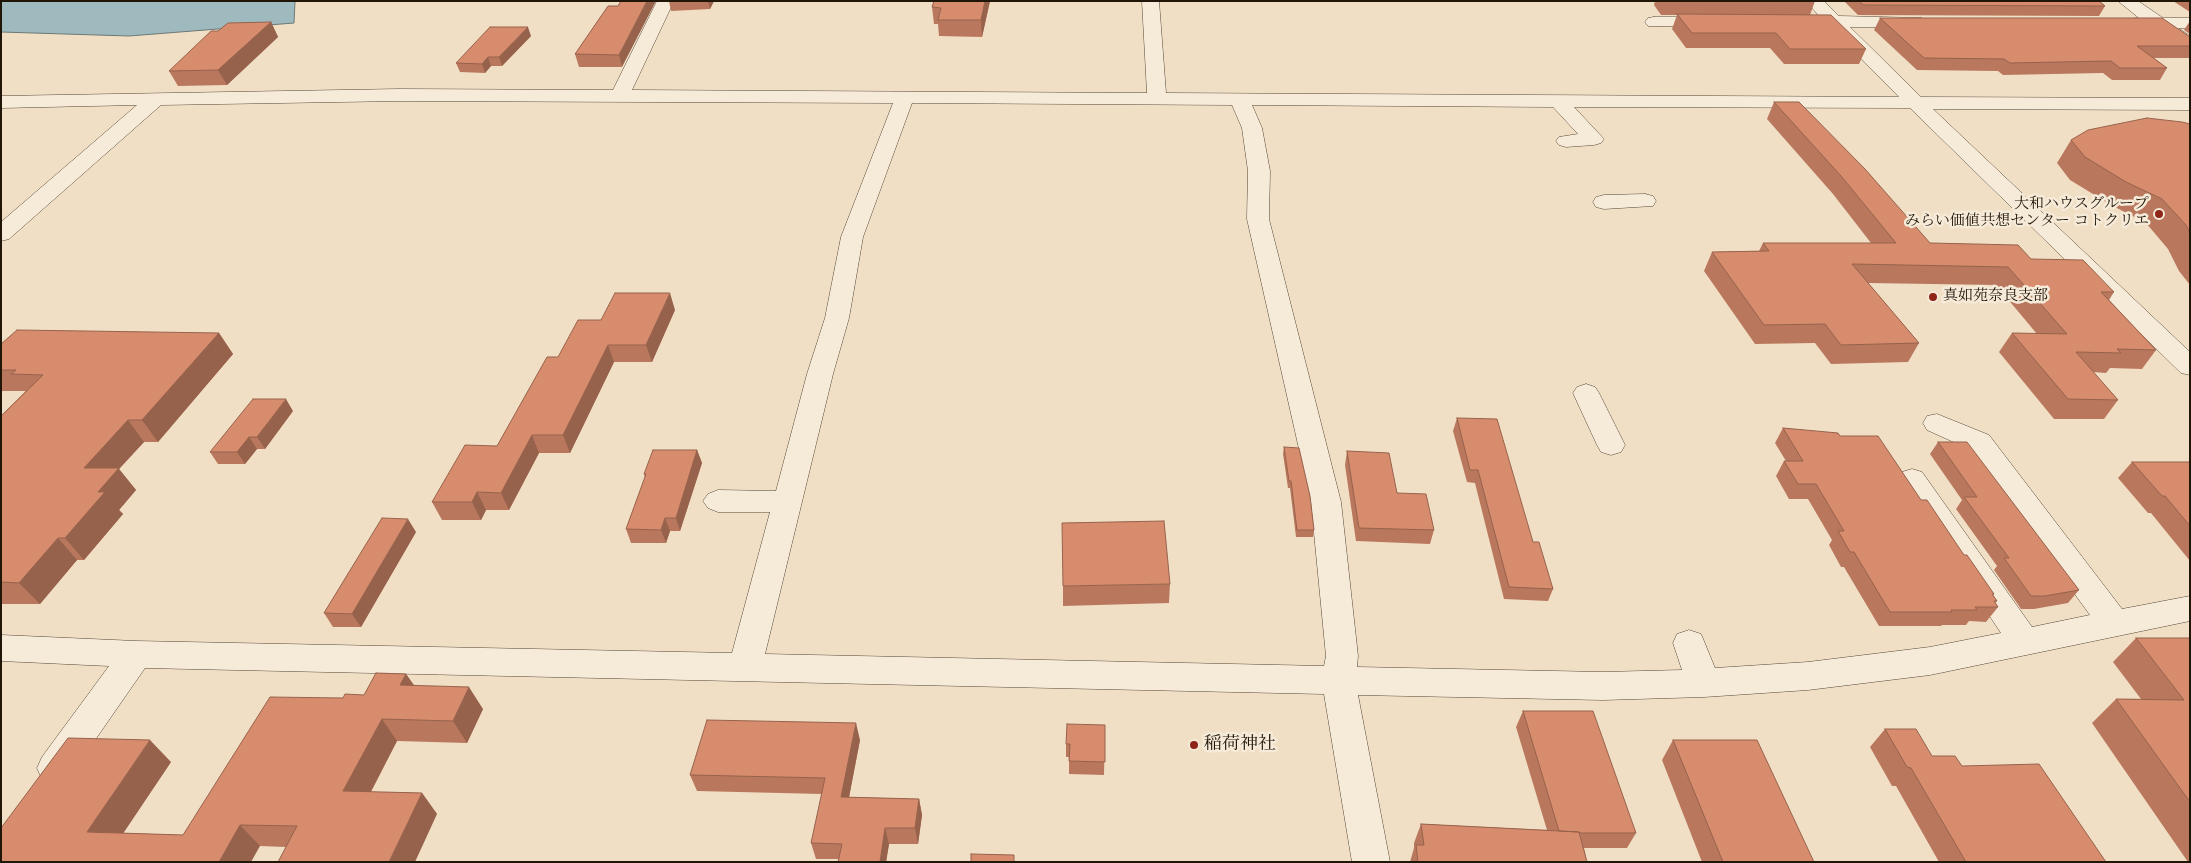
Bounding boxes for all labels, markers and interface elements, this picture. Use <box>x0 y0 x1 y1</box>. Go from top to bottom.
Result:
place label: 大和ハウスグループ みらい価値共想センター コトクリエ <box>1905 196 2149 231</box>
marker: 大和ハウスグループ みらい価値共想センター コトクリエ <box>2153 208 2165 220</box>
place label: 真如苑奈良支部 <box>1943 288 2048 306</box>
marker: 真如苑奈良支部 <box>1927 291 1939 303</box>
place label: 稲荷神社 <box>1204 734 1276 756</box>
marker: 稲荷神社 <box>1188 739 1200 751</box>

